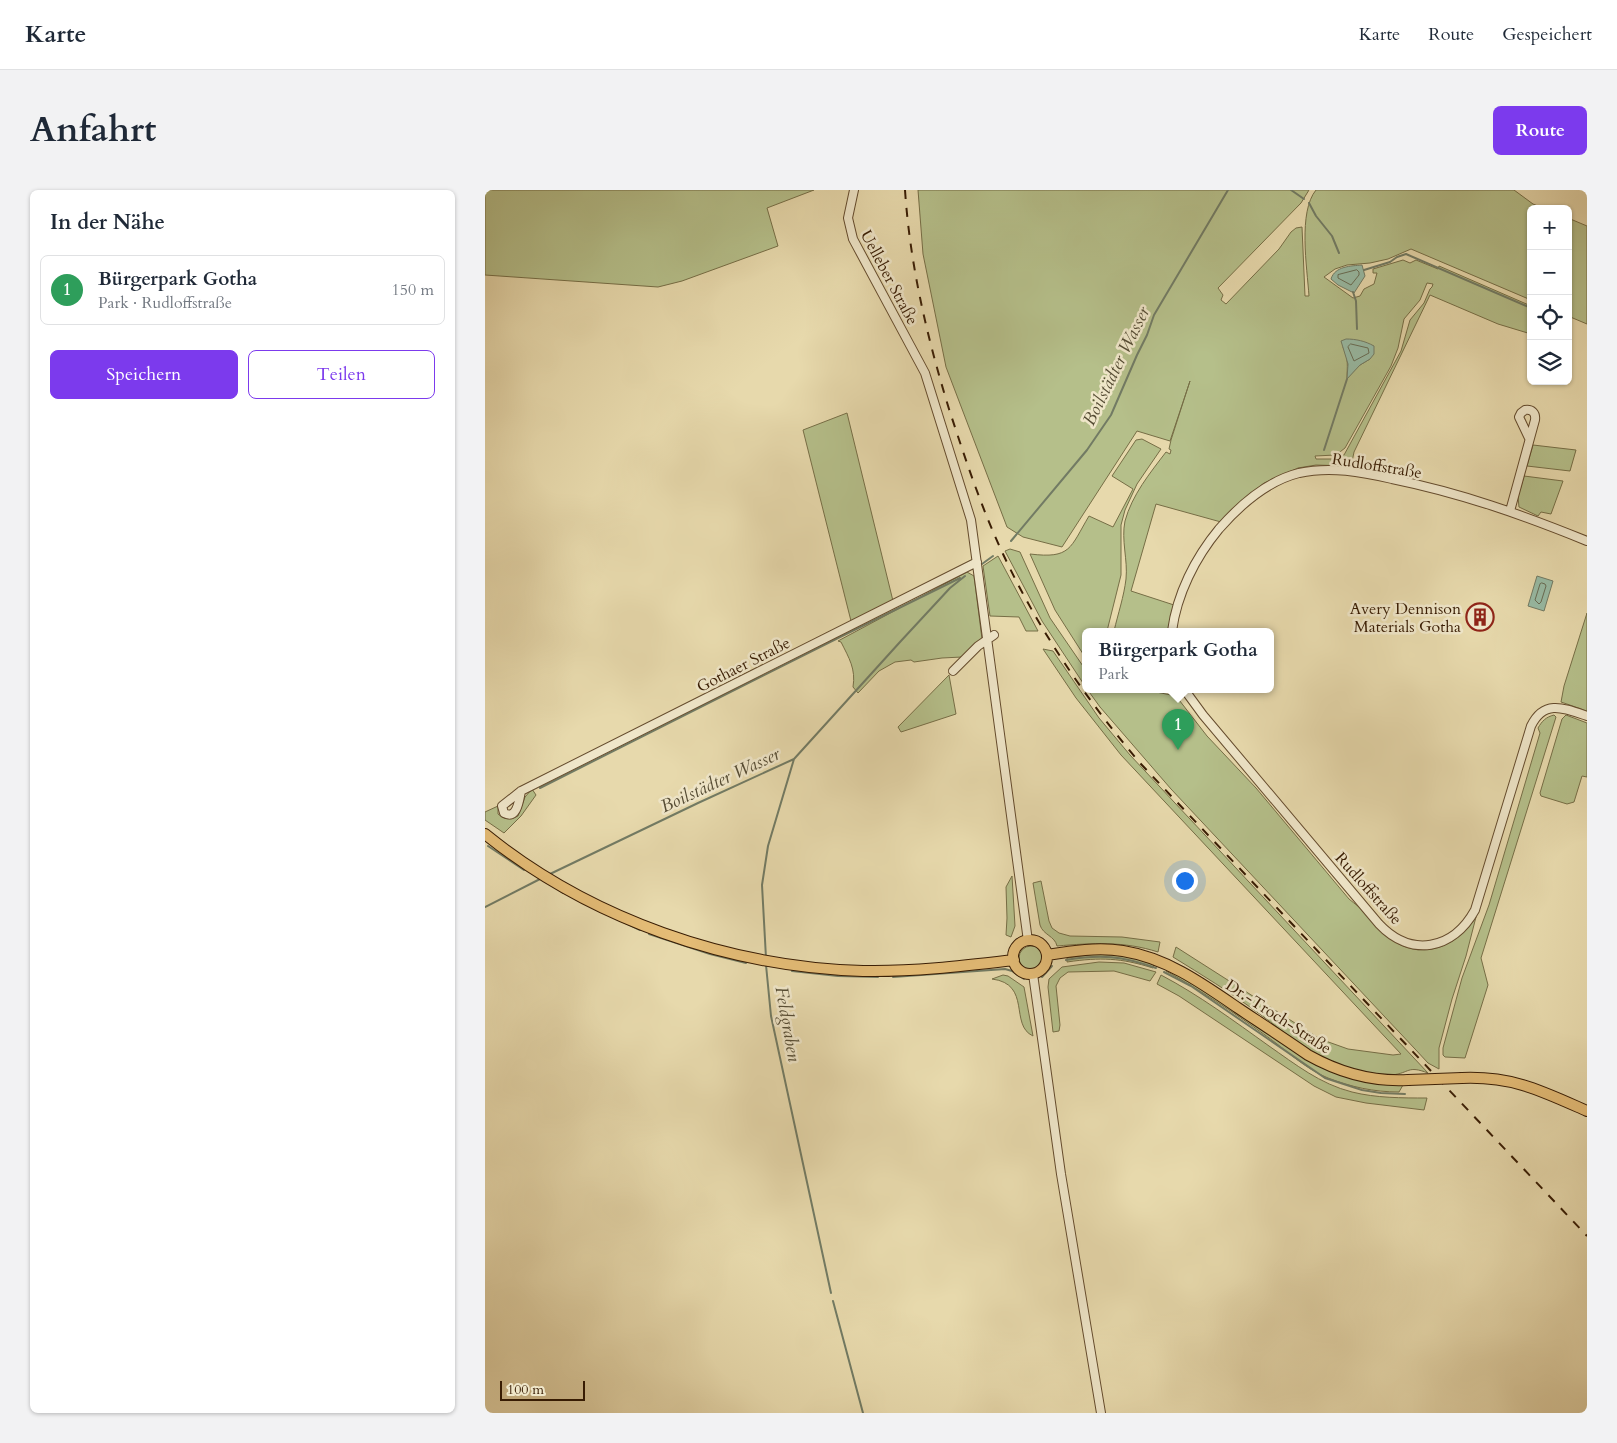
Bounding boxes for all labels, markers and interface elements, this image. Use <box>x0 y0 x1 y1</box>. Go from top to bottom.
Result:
text: Karte <box>25 18 86 51</box>
text: Karte <box>1359 22 1400 47</box>
text: Route <box>1428 22 1474 47</box>
text: Gespeichert <box>1502 22 1592 47</box>
text: Anfahrt <box>30 106 156 154</box>
button: Route <box>1493 106 1587 155</box>
map controls <box>1527 205 1572 385</box>
button: + <box>1527 205 1572 250</box>
text: In der Nähe <box>50 208 165 237</box>
street label: Uelleber Straße <box>855 226 923 329</box>
button: − <box>1527 250 1572 295</box>
text: Bürgerpark Gotha <box>98 266 257 292</box>
text: 1 <box>63 279 71 301</box>
text: 150 m <box>392 279 434 301</box>
text: Park · Rudloffstraße <box>98 292 232 314</box>
button: locate <box>1527 295 1572 340</box>
water label: Boilstädter Wasser <box>1077 302 1157 430</box>
button: layers <box>1527 340 1572 385</box>
button: Speichern <box>50 350 238 399</box>
button: Teilen <box>248 350 435 399</box>
street label: Rudloffstraße <box>1330 448 1423 484</box>
place label: Avery Dennison Materials Gotha <box>1350 598 1461 638</box>
building icon: Avery Dennison Materials Gotha <box>1465 602 1495 632</box>
popup <box>1082 628 1274 693</box>
street label: Gothaer Straße <box>693 632 794 698</box>
text: Bürgerpark Gotha <box>1098 637 1258 663</box>
text: Park <box>1098 663 1129 685</box>
pin: 1 <box>1162 709 1194 750</box>
water label: Boilstädter Wasser <box>656 741 785 819</box>
street label: Rudloffstraße <box>1330 848 1407 930</box>
your location <box>1172 868 1198 894</box>
street label: Dr.-Troch-Straße <box>1221 974 1336 1059</box>
water label: Feldgraben <box>769 985 806 1064</box>
scale bar <box>500 1378 585 1401</box>
text: 100 m <box>507 1380 544 1399</box>

